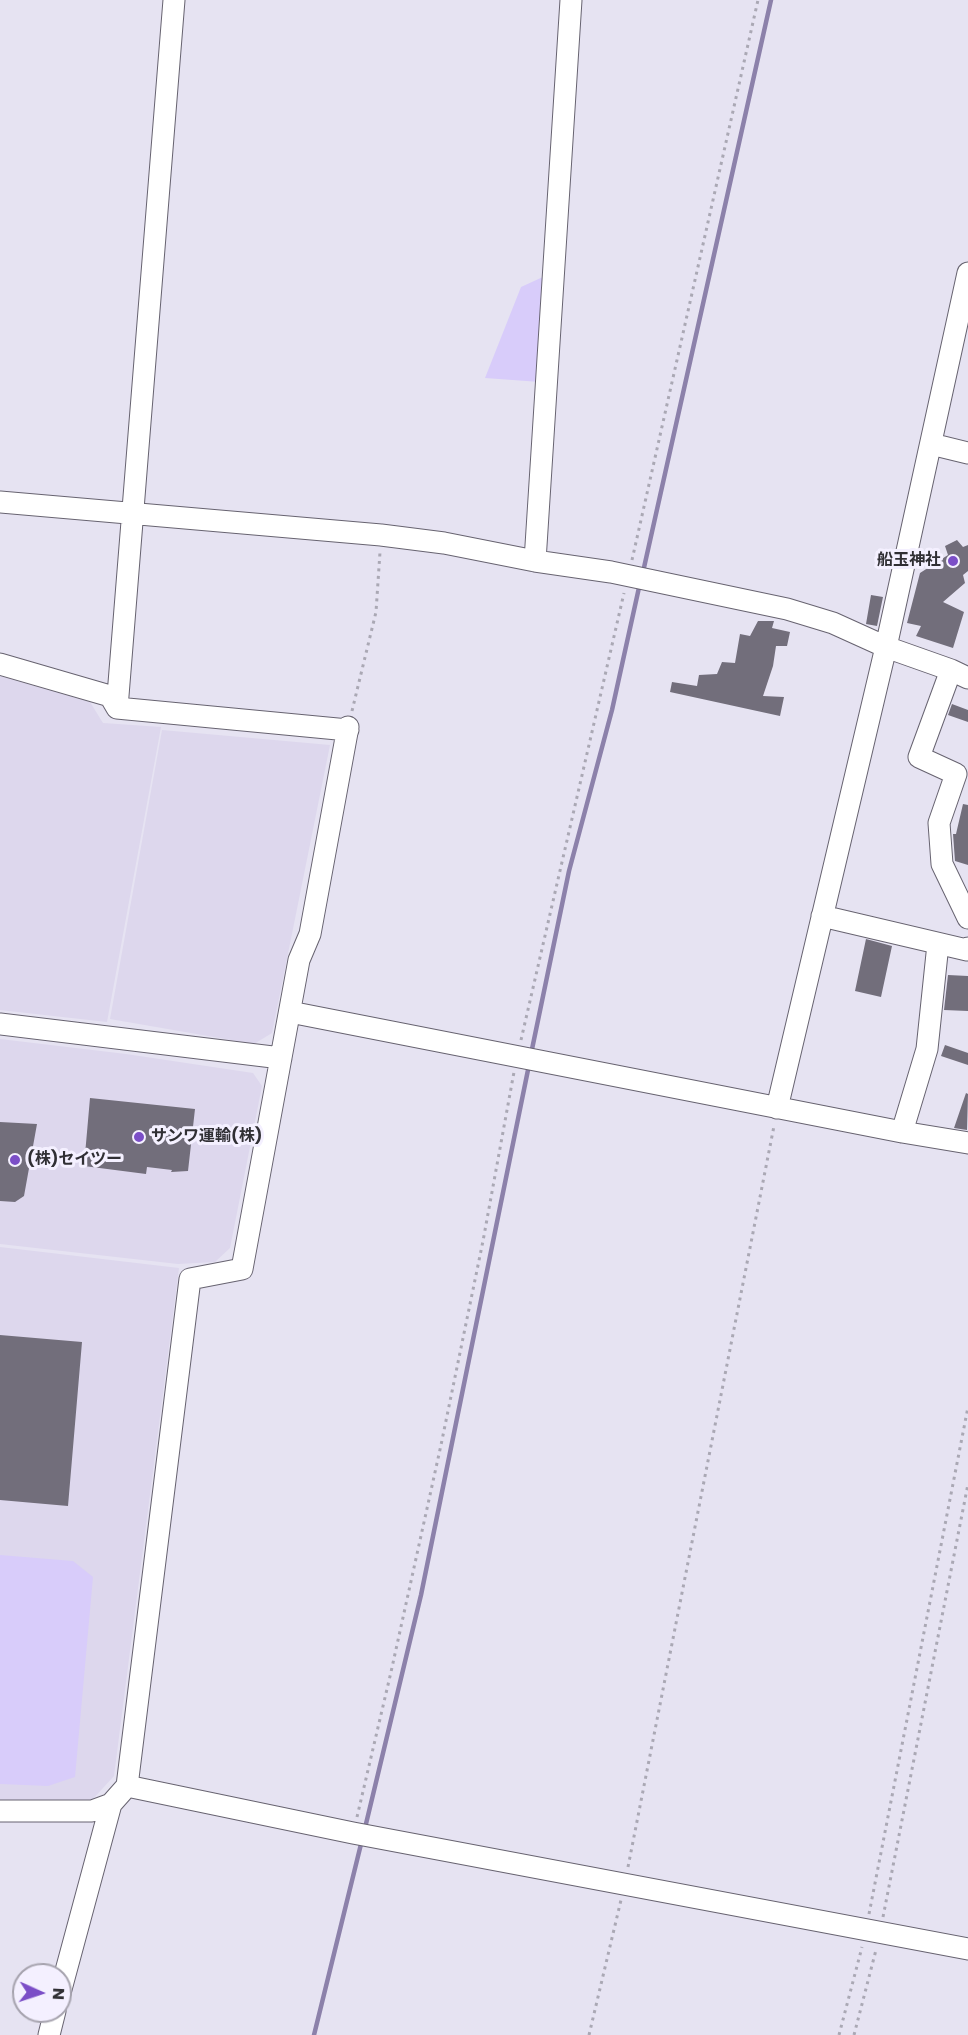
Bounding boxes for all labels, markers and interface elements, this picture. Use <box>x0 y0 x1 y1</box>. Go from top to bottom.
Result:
place label: 船玉神社 <box>877 551 941 571</box>
marker: 船玉神社 <box>946 554 960 568</box>
place label: サンワ運輸(株) <box>151 1127 262 1147</box>
marker: サンワ運輸(株) <box>132 1130 146 1144</box>
place label: (株)セイツー <box>27 1150 122 1170</box>
marker: (株)セイツー <box>8 1153 22 1167</box>
north arrow <box>12 1963 72 2023</box>
text: N <box>47 1987 70 2000</box>

